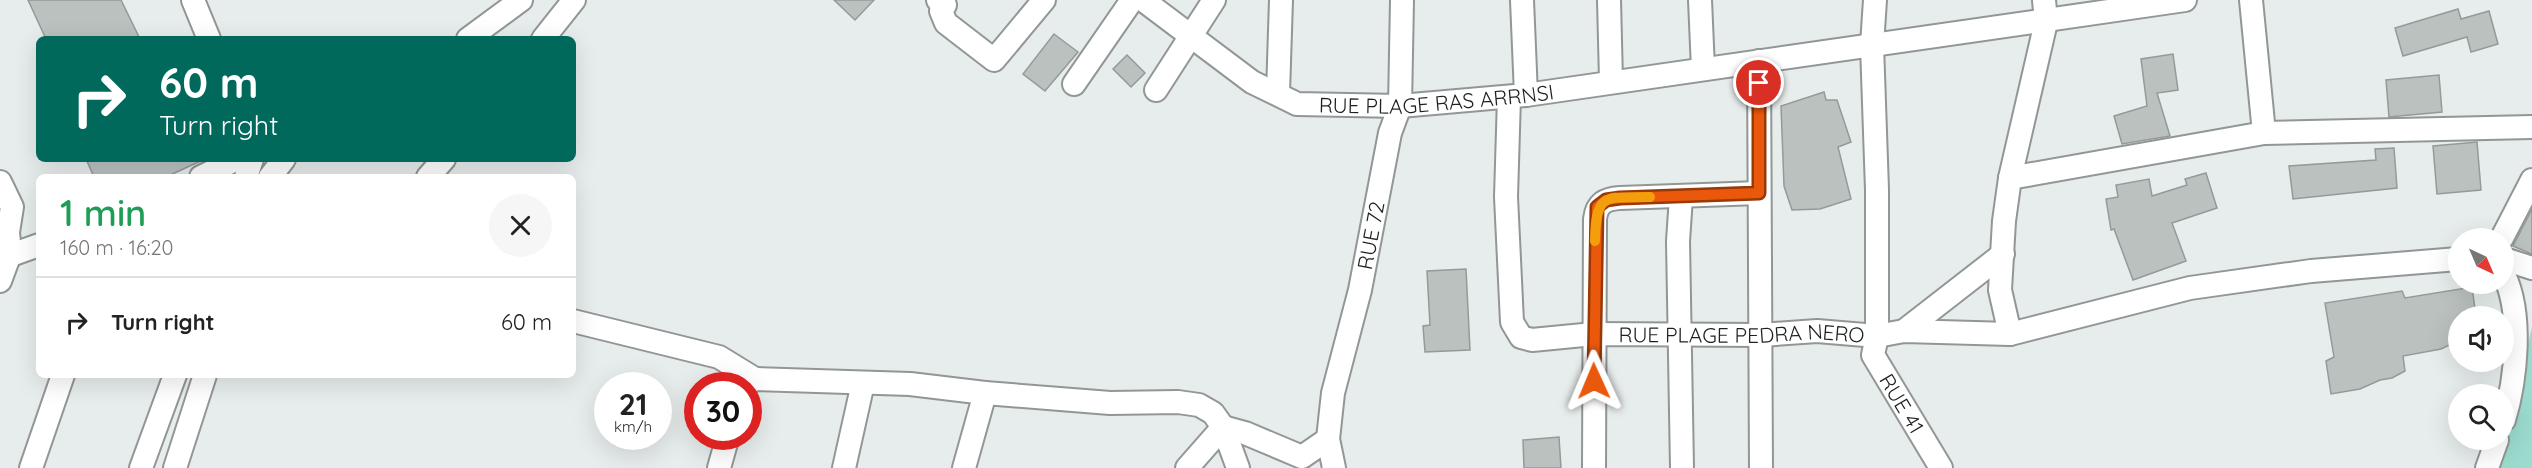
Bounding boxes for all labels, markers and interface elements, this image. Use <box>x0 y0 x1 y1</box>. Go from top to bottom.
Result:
text: 60 m <box>159 56 259 109</box>
pin <box>1733 57 1784 108</box>
icon: right <box>60 60 138 138</box>
icon: arrive <box>1742 66 1775 99</box>
street label: RUE PLAGE RAS ARRNSI <box>1319 78 1555 119</box>
text: Turn right <box>159 108 278 142</box>
text: 1 min <box>60 190 146 235</box>
button: close <box>489 194 552 257</box>
street label: RUE 72 <box>1351 199 1390 272</box>
north arrow <box>2448 228 2514 294</box>
map controls <box>2448 228 2514 450</box>
text: 160 m · 16:20 <box>60 235 173 260</box>
icon: right <box>60 306 93 339</box>
button: sound <box>2448 306 2514 372</box>
text: Turn right <box>111 308 215 336</box>
text: 60 m <box>501 308 552 336</box>
street label: RUE PLAGE PEDRA NERO <box>1618 318 1866 348</box>
position arrow <box>1562 349 1626 413</box>
street label: RUE 41 <box>1874 369 1930 438</box>
speed limit sign: 30 <box>684 372 762 450</box>
button: search <box>2448 384 2514 450</box>
text: 21 <box>619 385 647 423</box>
text: km/h <box>614 417 652 436</box>

